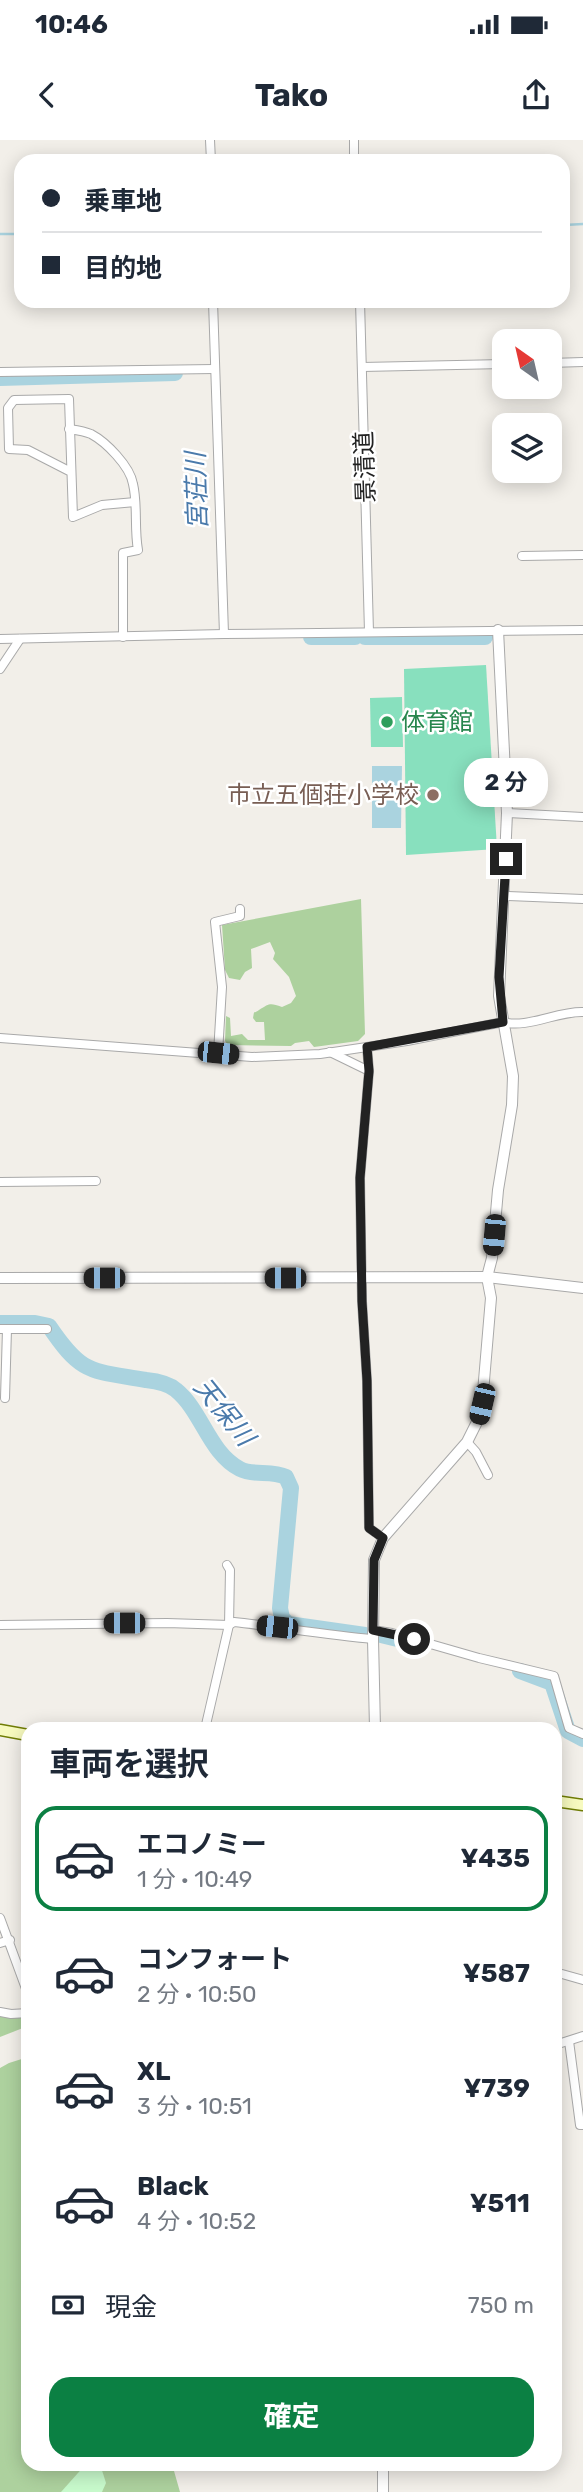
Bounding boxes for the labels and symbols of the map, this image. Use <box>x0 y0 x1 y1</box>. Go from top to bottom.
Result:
north arrow <box>492 329 562 399</box>
street label: 景清道 <box>350 431 380 503</box>
water label: 宮荘川 <box>180 448 214 531</box>
place label: 体育館 <box>401 708 473 736</box>
marker: 体育館 <box>379 714 395 730</box>
callout: 2 分 <box>464 758 548 806</box>
place label: 市立五個荘小学校 <box>227 781 419 809</box>
marker: 市立五個荘小学校 <box>425 787 441 803</box>
route end <box>490 843 522 875</box>
car <box>197 1040 240 1066</box>
car <box>482 1213 507 1257</box>
car <box>84 1268 126 1289</box>
car <box>265 1268 307 1289</box>
water label: 天保川 <box>187 1372 262 1454</box>
car <box>468 1381 497 1427</box>
car <box>104 1613 146 1634</box>
car <box>256 1614 299 1640</box>
route start <box>398 1623 430 1655</box>

